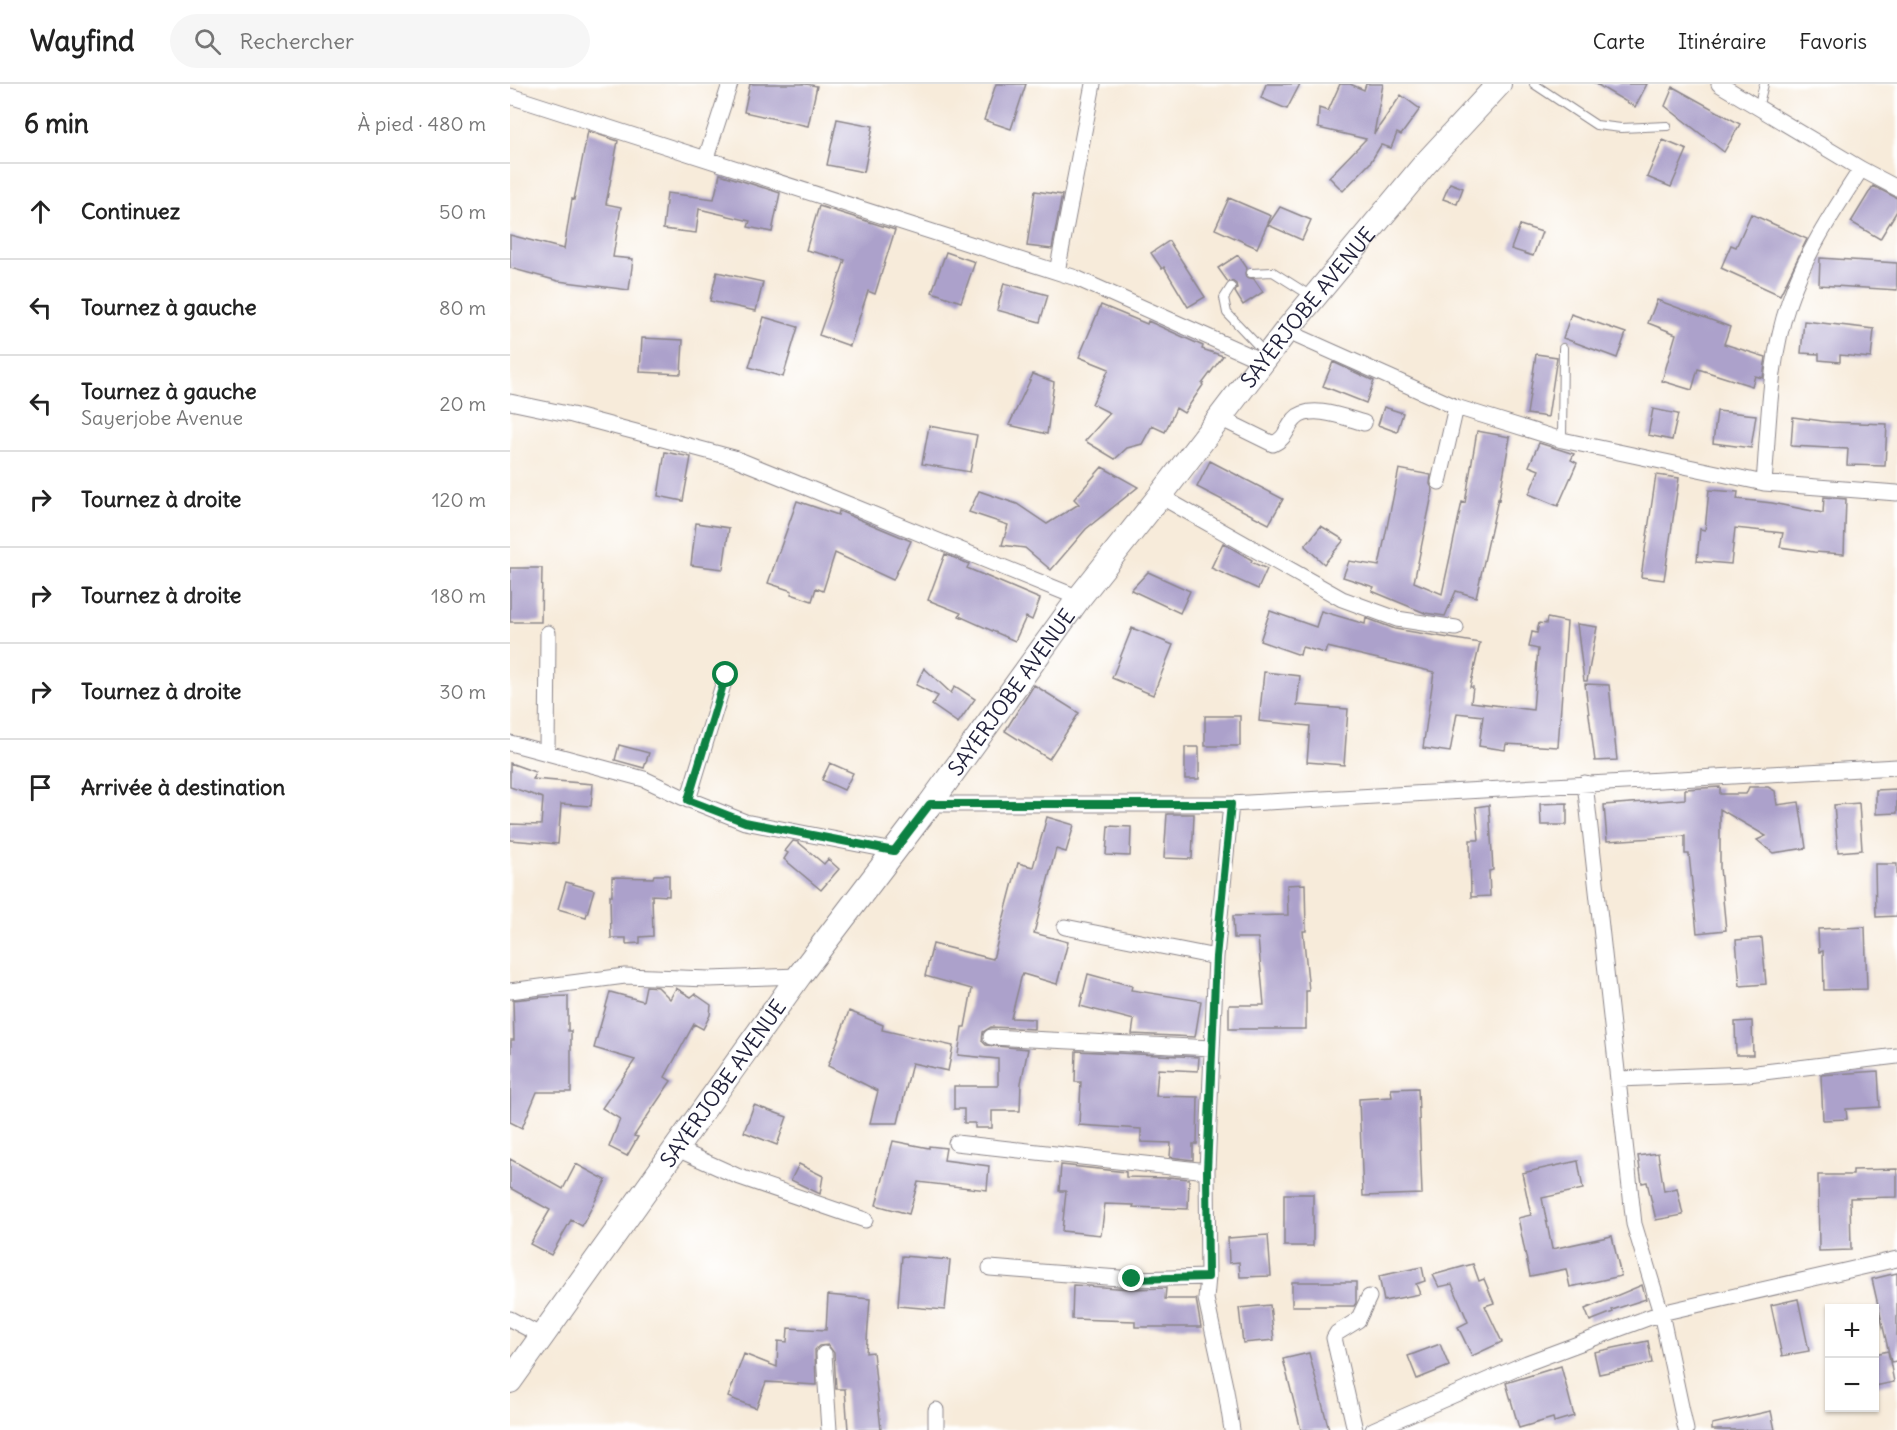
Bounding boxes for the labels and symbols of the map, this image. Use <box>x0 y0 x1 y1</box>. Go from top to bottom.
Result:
street label: SAYERJOBE AVENUE <box>1234 221 1381 393</box>
street label: SAYERJOBE AVENUE <box>942 603 1080 781</box>
route start <box>712 661 738 687</box>
street label: SAYERJOBE AVENUE <box>654 994 792 1172</box>
route end <box>1118 1265 1144 1291</box>

